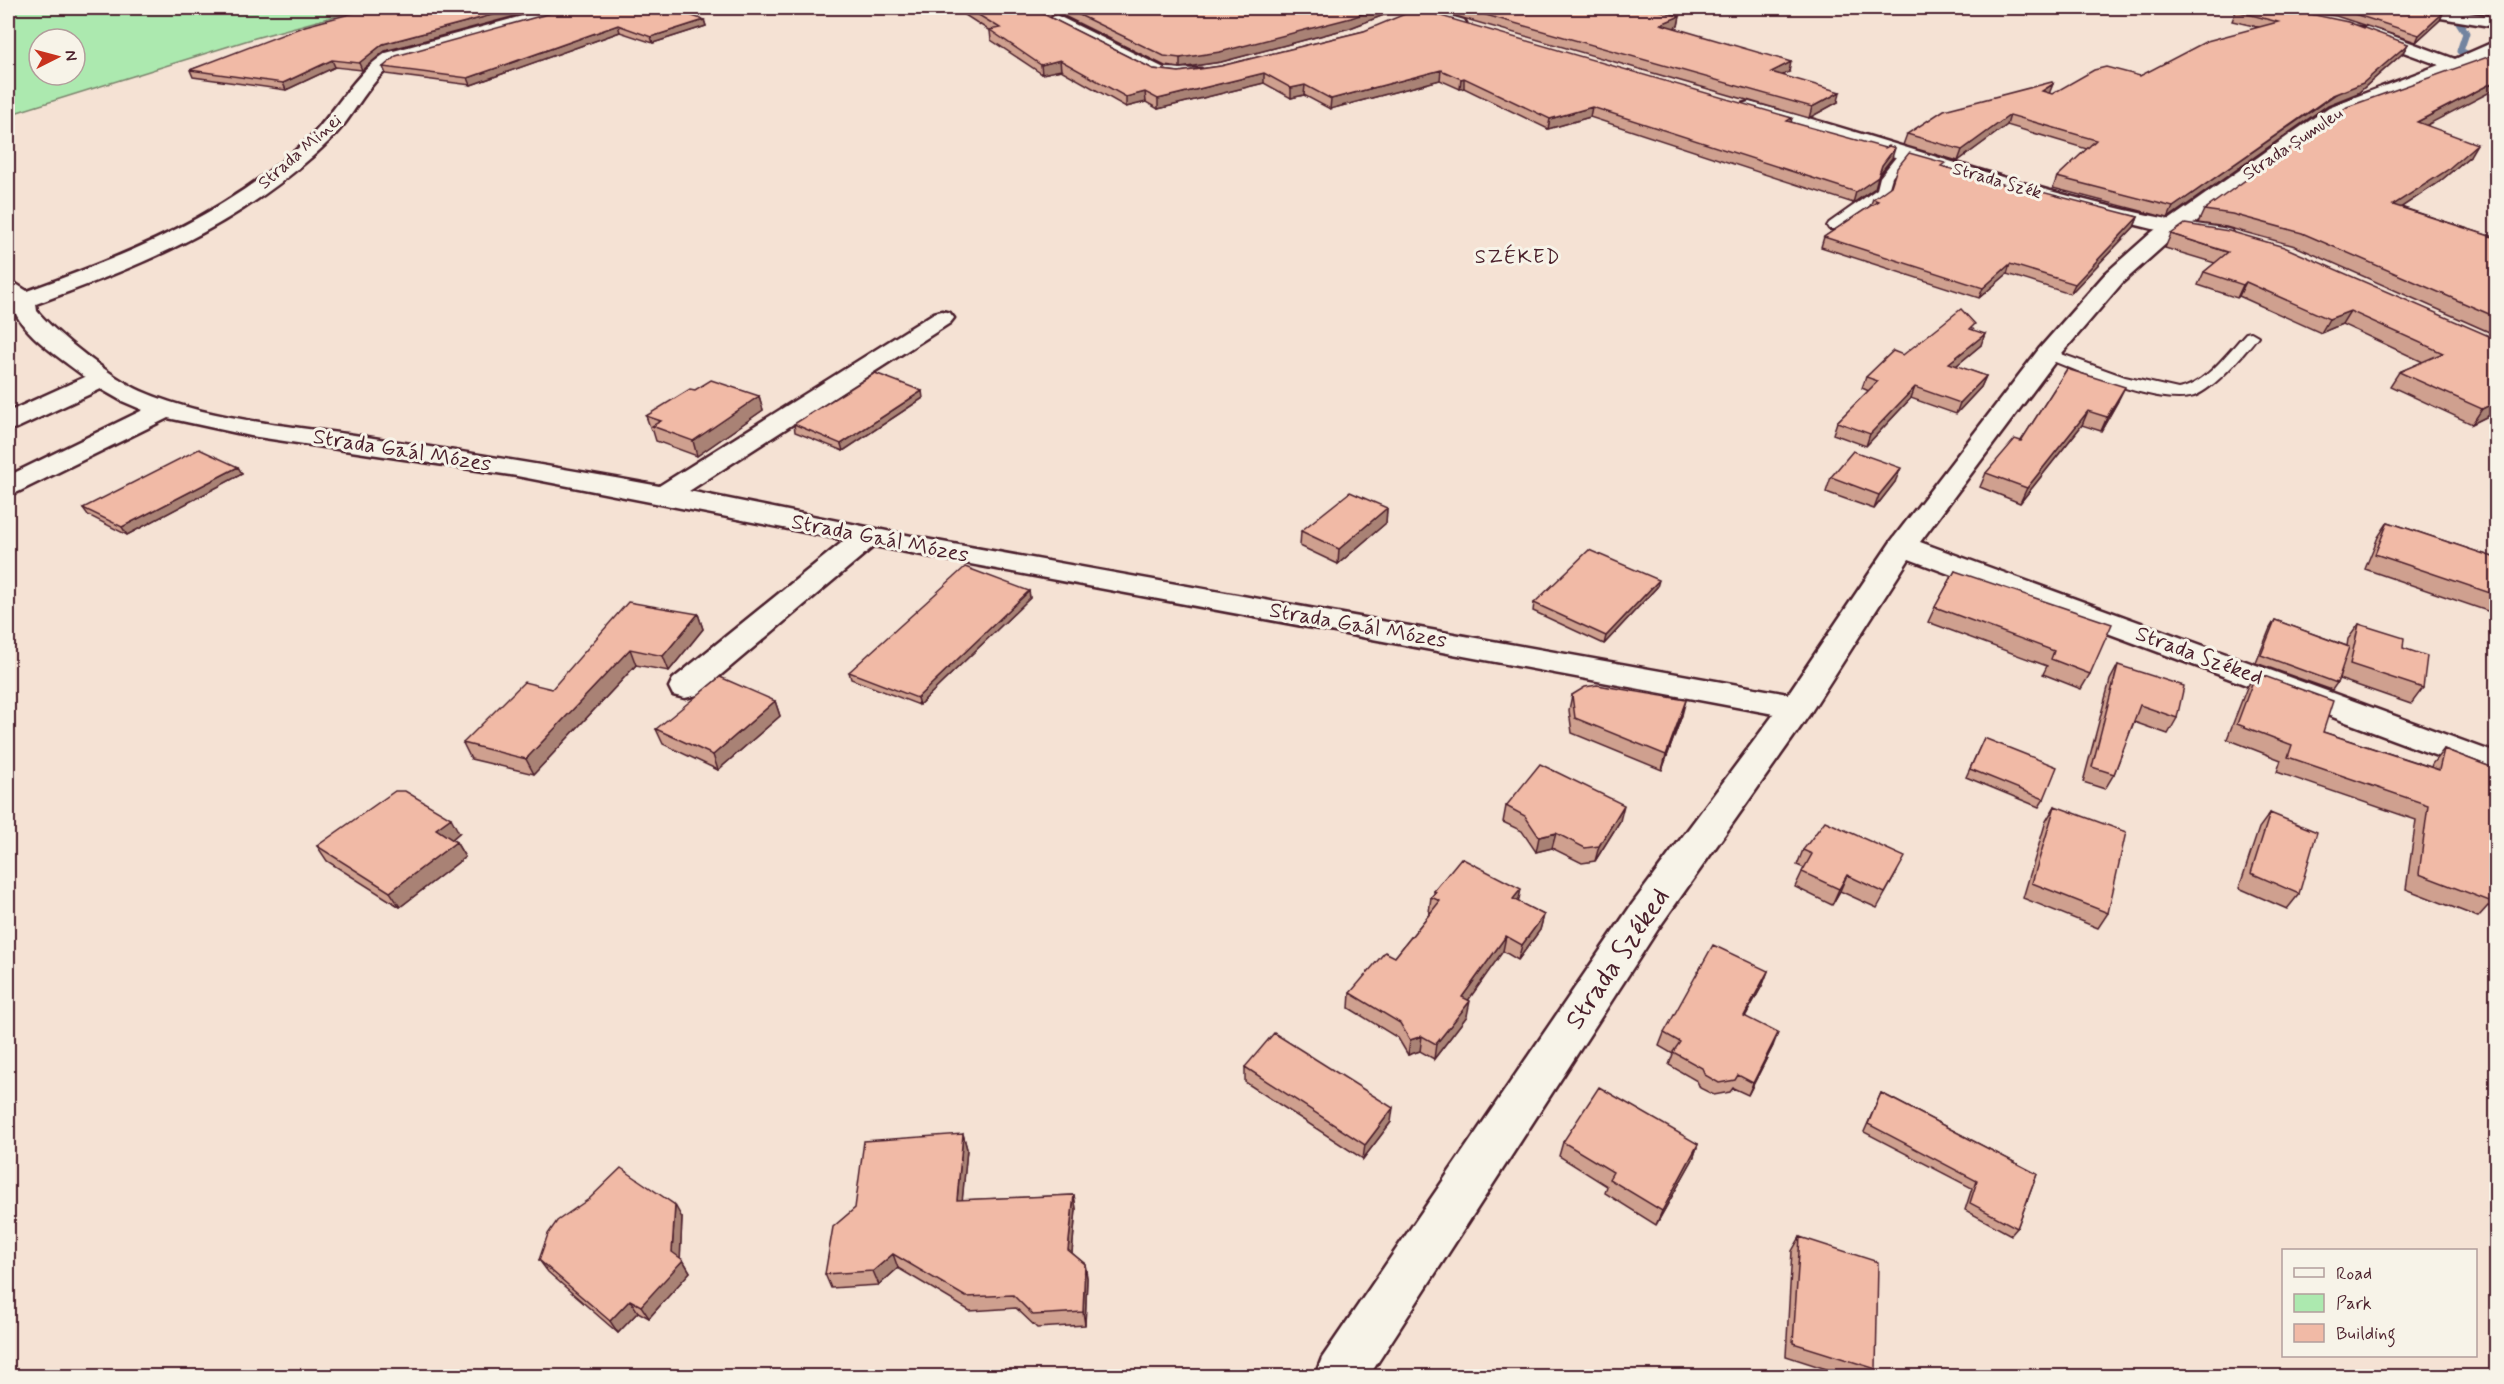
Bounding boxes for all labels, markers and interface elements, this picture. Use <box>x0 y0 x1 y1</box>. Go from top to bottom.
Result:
north arrow <box>27 27 87 87</box>
text: N <box>59 49 81 62</box>
street label: Strada Șumuleu <box>2238 102 2348 186</box>
street label: Strada Minei <box>253 109 347 195</box>
street label: Strada Szék <box>1950 157 2044 205</box>
district label: SZÉKED <box>1475 244 1561 271</box>
street label: Strada Gaál Mózes <box>311 423 493 479</box>
street label: Strada Gaál Mózes <box>789 508 971 570</box>
street label: Strada Gaál Mózes <box>1267 597 1449 655</box>
street label: Strada Széked <box>2132 620 2266 692</box>
street label: Strada Széked <box>1558 881 1678 1037</box>
legend <box>2282 1249 2477 1357</box>
text: Road <box>2336 1262 2372 1286</box>
text: Park <box>2336 1292 2372 1316</box>
text: Building <box>2336 1322 2396 1348</box>

